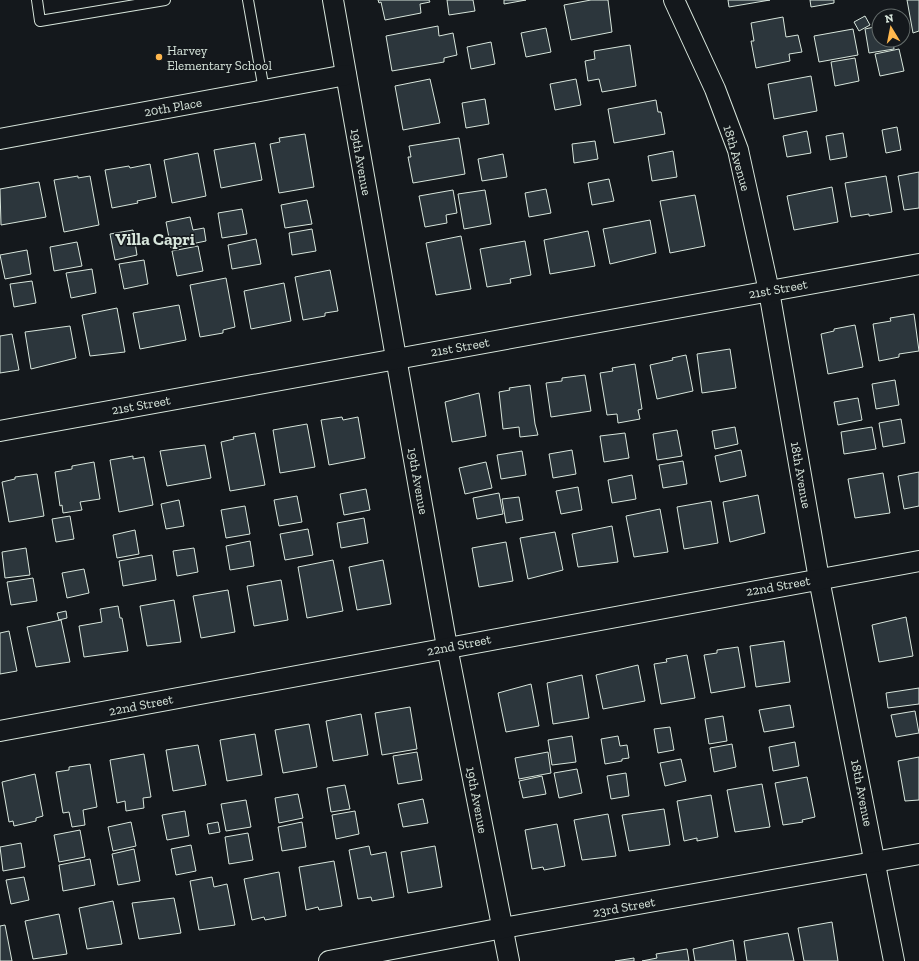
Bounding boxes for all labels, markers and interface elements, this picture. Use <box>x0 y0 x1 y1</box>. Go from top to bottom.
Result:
north arrow <box>871 8 911 48</box>
text: N <box>884 11 895 26</box>
place label: Harvey Elementary School <box>167 43 272 73</box>
marker: Harvey Elementary School <box>154 52 164 62</box>
street label: 20th Place <box>143 95 203 119</box>
street label: 18th Avenue <box>720 123 754 193</box>
street label: 19th Avenue <box>348 127 374 197</box>
district label: Villa Capri <box>115 229 195 249</box>
street label: 21st Street <box>747 276 809 302</box>
street label: 21st Street <box>429 334 491 360</box>
street label: 21st Street <box>110 392 172 418</box>
street label: 18th Avenue <box>788 440 814 510</box>
street label: 19th Avenue <box>405 446 431 516</box>
street label: 22nd Street <box>745 573 812 599</box>
street label: 22nd Street <box>426 631 493 659</box>
street label: 22nd Street <box>108 691 175 719</box>
street label: 18th Avenue <box>848 758 876 828</box>
street label: 19th Avenue <box>463 765 491 835</box>
street label: 23rd Street <box>592 894 656 920</box>

